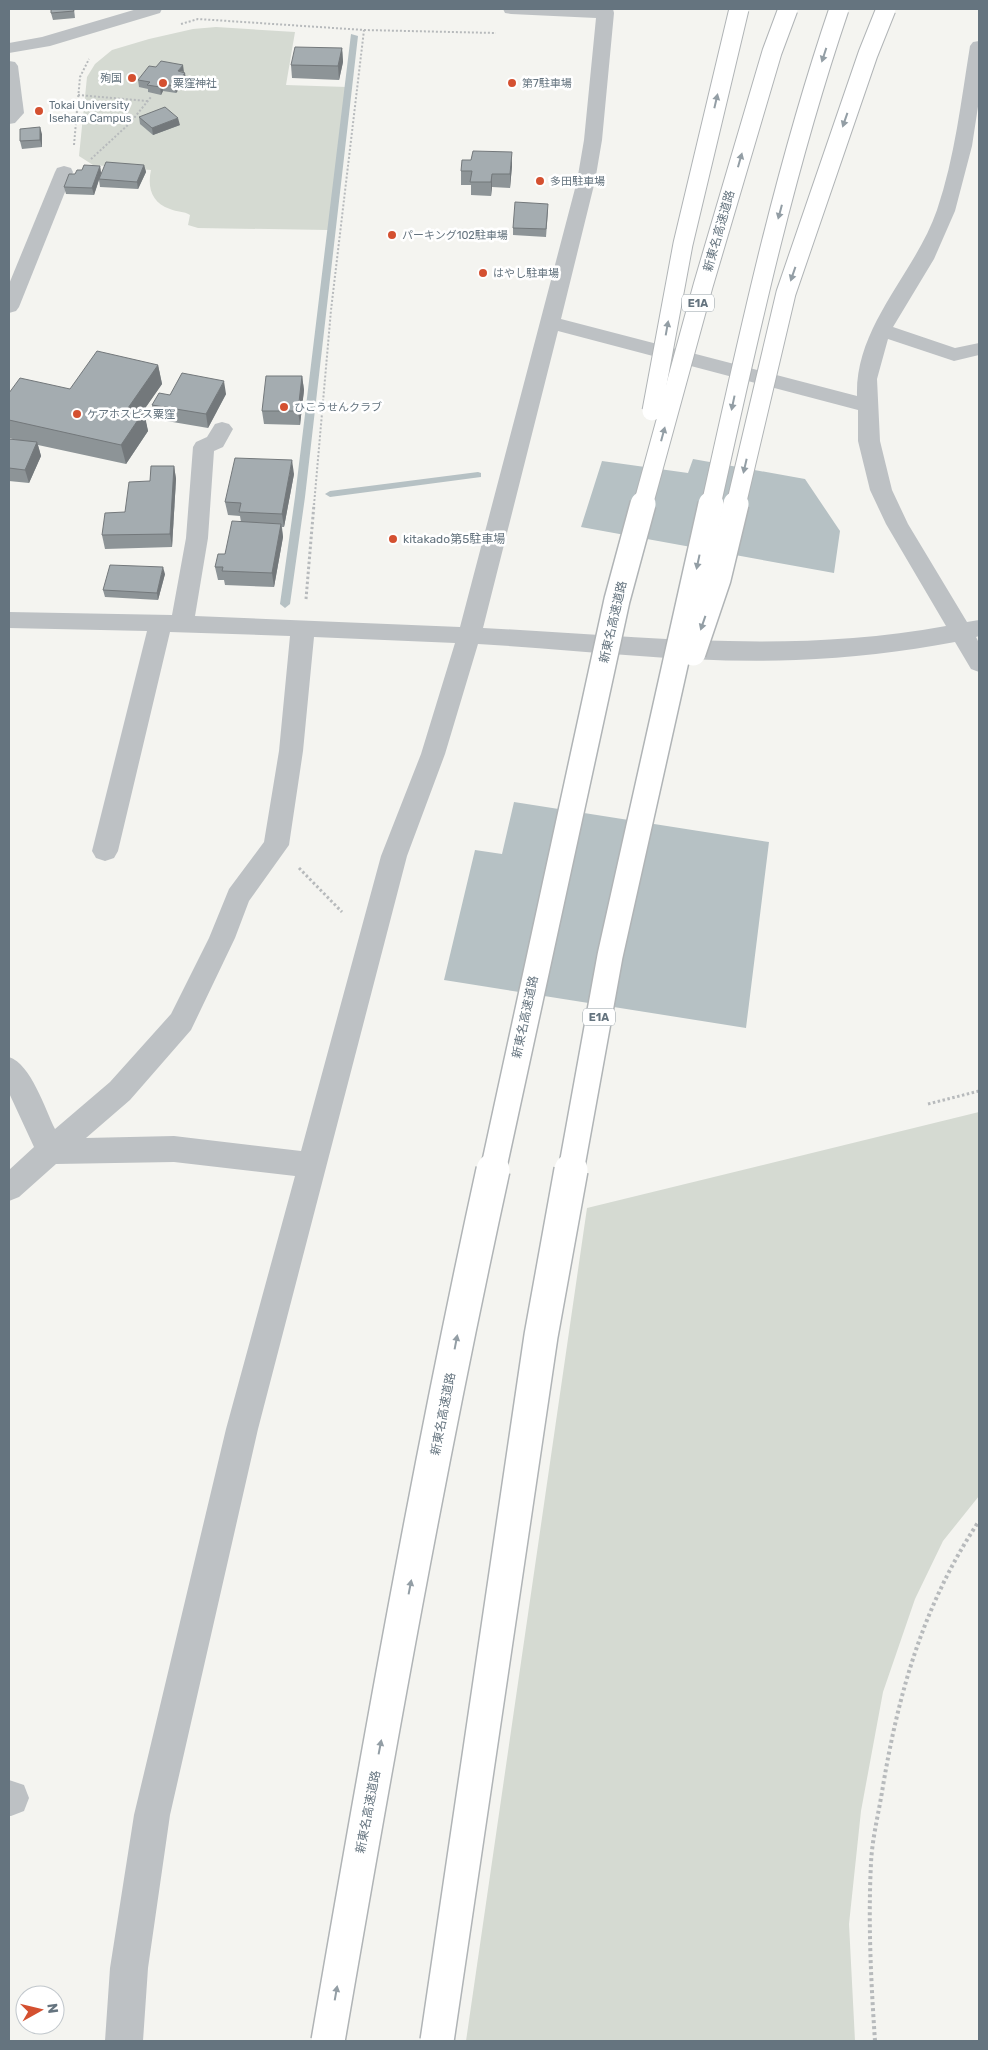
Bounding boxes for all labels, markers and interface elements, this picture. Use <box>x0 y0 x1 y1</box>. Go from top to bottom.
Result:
one-way arrow <box>819 48 827 63</box>
place label: 殉国 <box>100 72 122 85</box>
marker: 殉国 <box>126 72 138 84</box>
marker: 粟窪神社 <box>157 77 169 89</box>
place label: 粟窪神社 <box>173 77 217 90</box>
marker: 第7駐車場 <box>506 77 518 89</box>
place label: 第7駐車場 <box>522 77 572 90</box>
one-way arrow <box>712 93 720 108</box>
place label: Tokai University Isehara Campus <box>49 99 132 125</box>
marker: Tokai University Isehara Campus <box>33 105 45 117</box>
one-way arrow <box>841 113 848 128</box>
one-way arrow <box>737 153 745 168</box>
marker: 多田駐車場 <box>534 175 546 187</box>
place label: 多田駐車場 <box>550 175 605 188</box>
street label: 新東名高速道路 <box>701 189 737 273</box>
one-way arrow <box>776 204 784 219</box>
marker: パーキング102駐車場 <box>386 229 398 241</box>
place label: パーキング102駐車場 <box>402 229 508 242</box>
marker: はやし駐車場 <box>477 267 489 279</box>
place label: はやし駐車場 <box>493 267 559 280</box>
one-way arrow <box>789 267 796 282</box>
road number: E1A <box>682 294 714 312</box>
one-way arrow <box>664 319 672 335</box>
one-way arrow <box>729 396 737 411</box>
marker: ひこうせんクラブ <box>278 401 290 413</box>
place label: ひこうせんクラブ <box>294 401 382 414</box>
marker: ケアホスピス粟窪 <box>71 408 83 420</box>
place label: ケアホスピス粟窪 <box>87 408 175 421</box>
one-way arrow <box>659 427 667 442</box>
one-way arrow <box>741 458 749 473</box>
place label: kitakado第5駐車場 <box>403 532 505 546</box>
marker: kitakado第5駐車場 <box>387 533 399 545</box>
one-way arrow <box>694 554 702 569</box>
street label: 新東名高速道路 <box>597 579 629 665</box>
one-way arrow <box>699 615 706 630</box>
street label: 新東名高速道路 <box>509 974 541 1060</box>
road number: E1A <box>583 1009 615 1026</box>
one-way arrow <box>453 1333 461 1349</box>
street label: 新東名高速道路 <box>428 1371 458 1457</box>
one-way arrow <box>407 1579 415 1595</box>
one-way arrow <box>377 1739 385 1755</box>
street label: 新東名高速道路 <box>353 1769 383 1855</box>
north arrow <box>15 1985 65 2035</box>
one-way arrow <box>333 1985 341 2001</box>
text: N <box>43 2002 61 2014</box>

